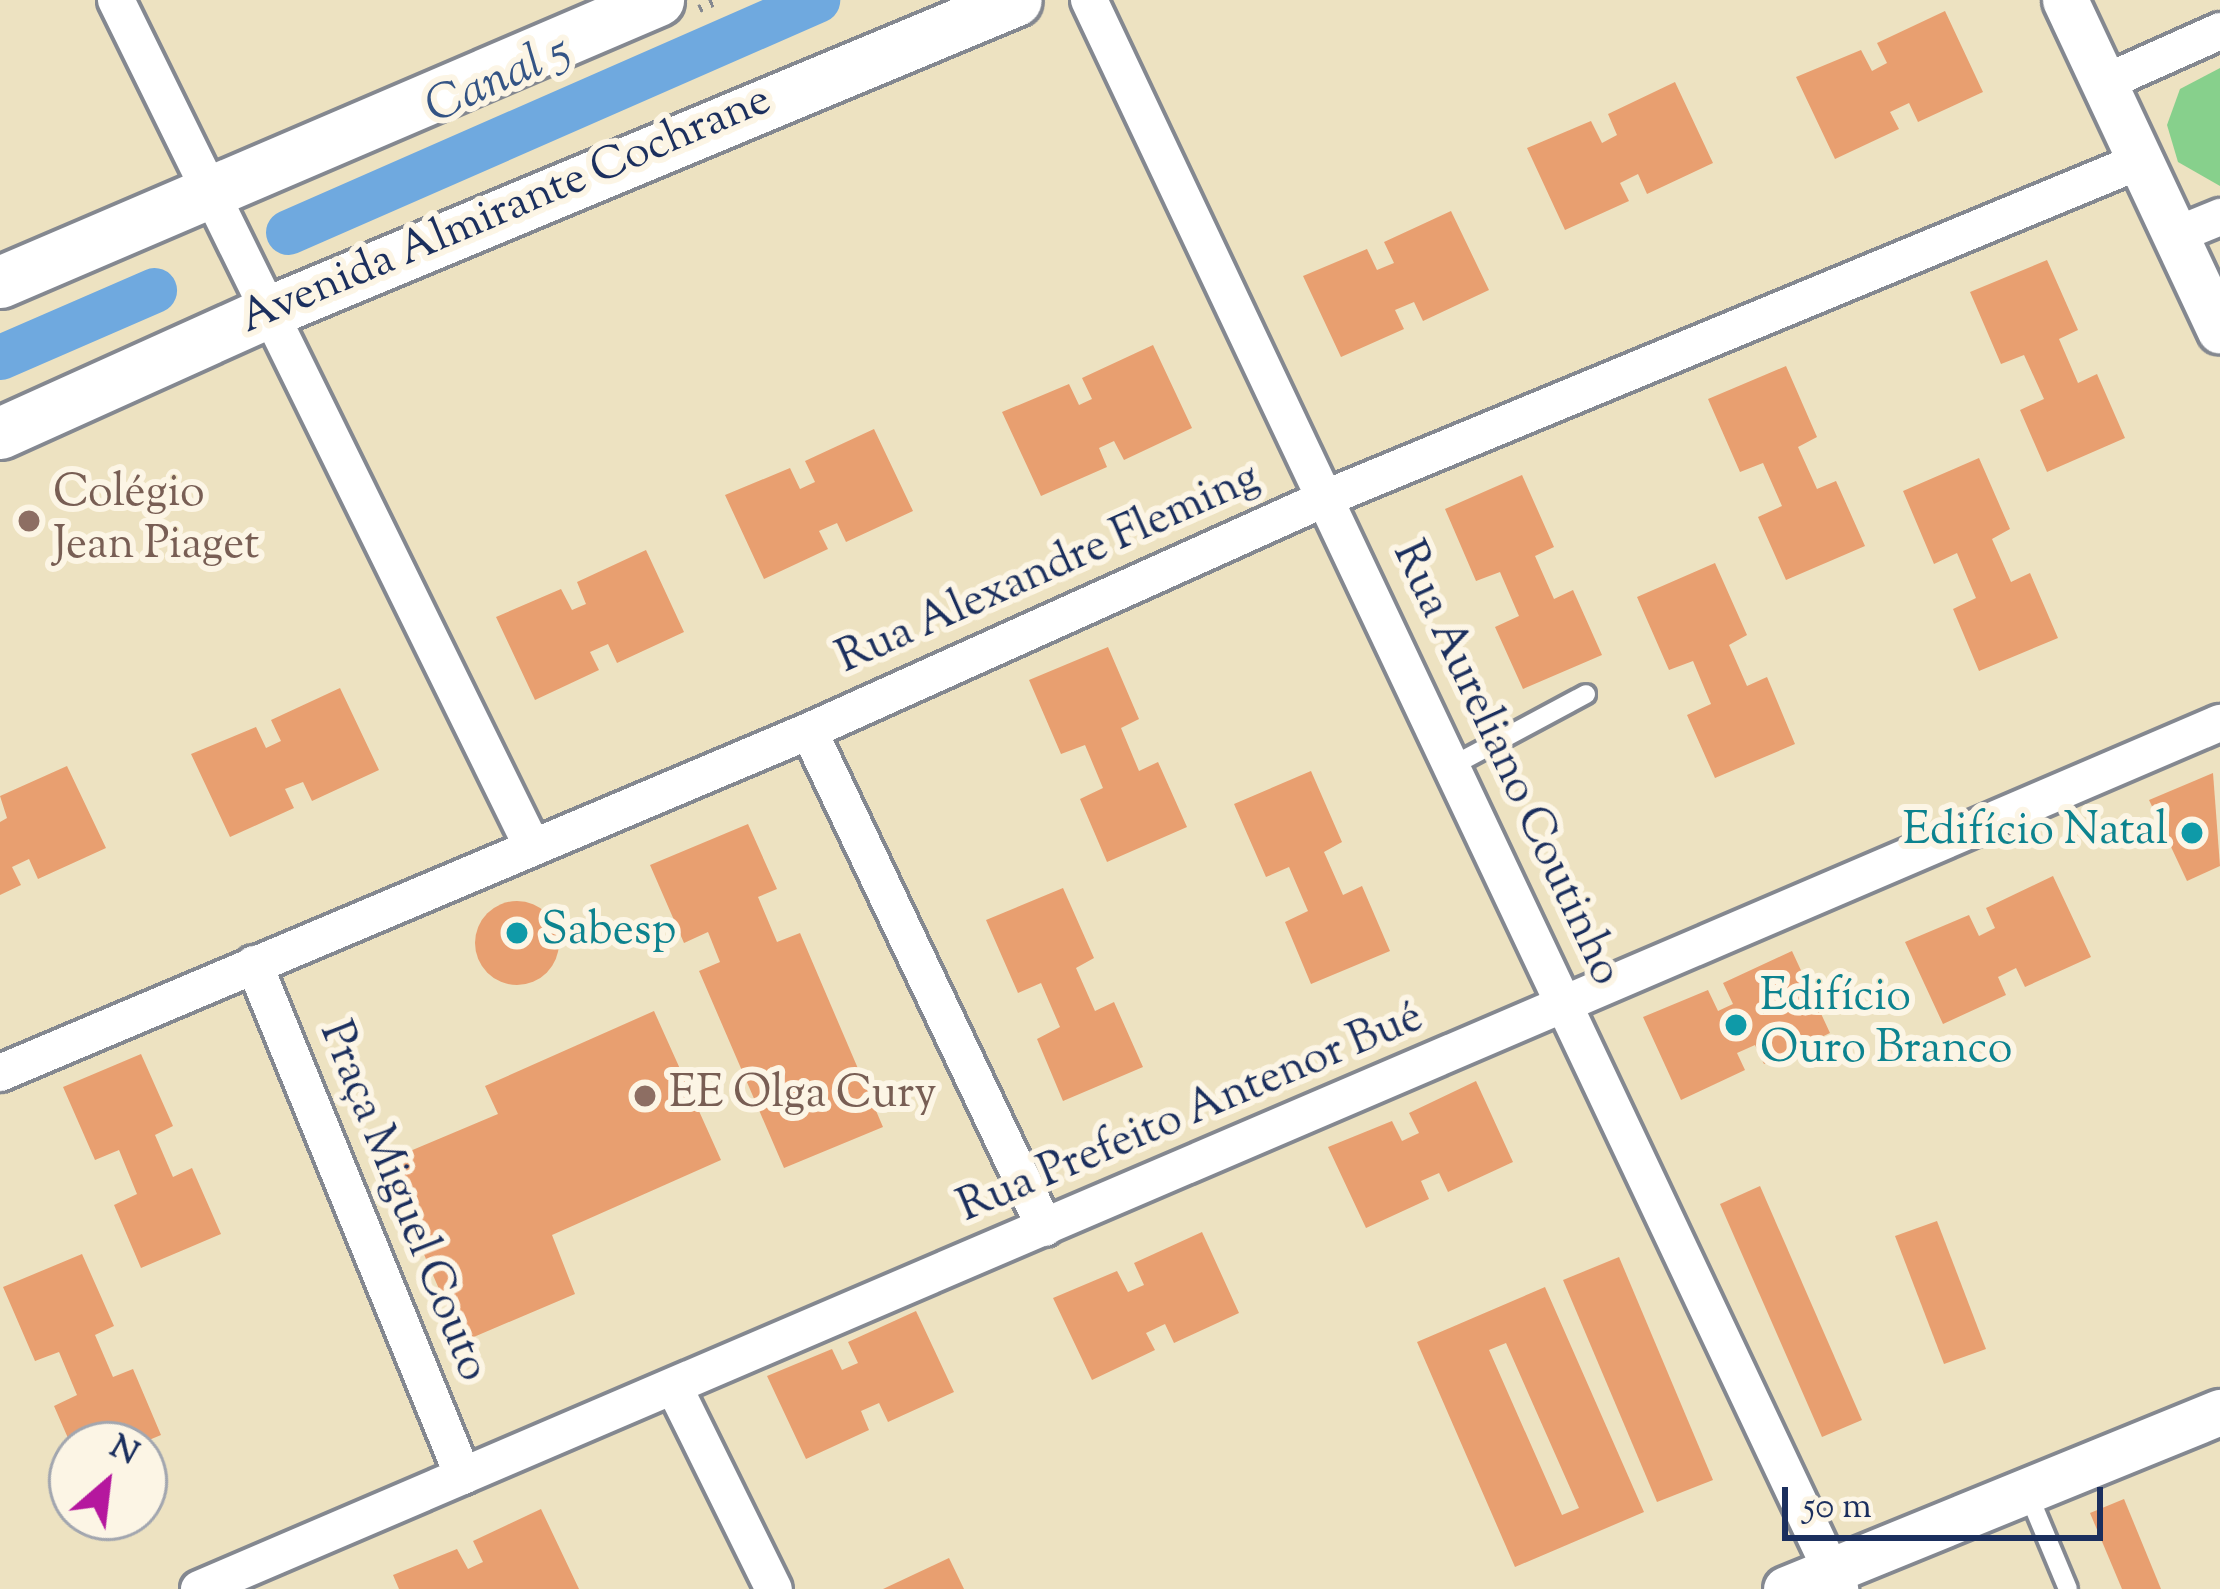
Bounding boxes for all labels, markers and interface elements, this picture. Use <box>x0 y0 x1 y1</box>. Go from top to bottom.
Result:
water label: Canal 5 <box>417 24 579 138</box>
street label: Avenida Almirante Cochrane <box>233 75 779 347</box>
street label: Rua Alexandre Fleming <box>830 453 1268 687</box>
place label: Colégio Jean Piaget <box>53 468 259 574</box>
marker: Colégio Jean Piaget <box>16 508 42 534</box>
street label: Rua Aureliano Coutinho <box>1378 534 1632 994</box>
place label: Edifício Natal <box>1903 806 2168 860</box>
marker: Edifício Natal <box>2179 820 2205 846</box>
place label: Sabesp <box>541 906 676 960</box>
marker: Sabesp <box>504 920 530 946</box>
place label: Edifício Ouro Branco <box>1760 972 2012 1078</box>
street label: Rua Prefeito Antenor Bué <box>951 992 1431 1236</box>
marker: Edifício Ouro Branco <box>1723 1012 1749 1038</box>
street label: Praça Miguel Couto <box>305 1014 499 1390</box>
place label: EE Olga Cury <box>669 1069 937 1123</box>
marker: EE Olga Cury <box>632 1083 658 1109</box>
north arrow <box>48 1421 168 1541</box>
text: N <box>101 1424 146 1479</box>
scale bar <box>1788 1463 2109 1537</box>
text: 50 m <box>1803 1482 1872 1534</box>

